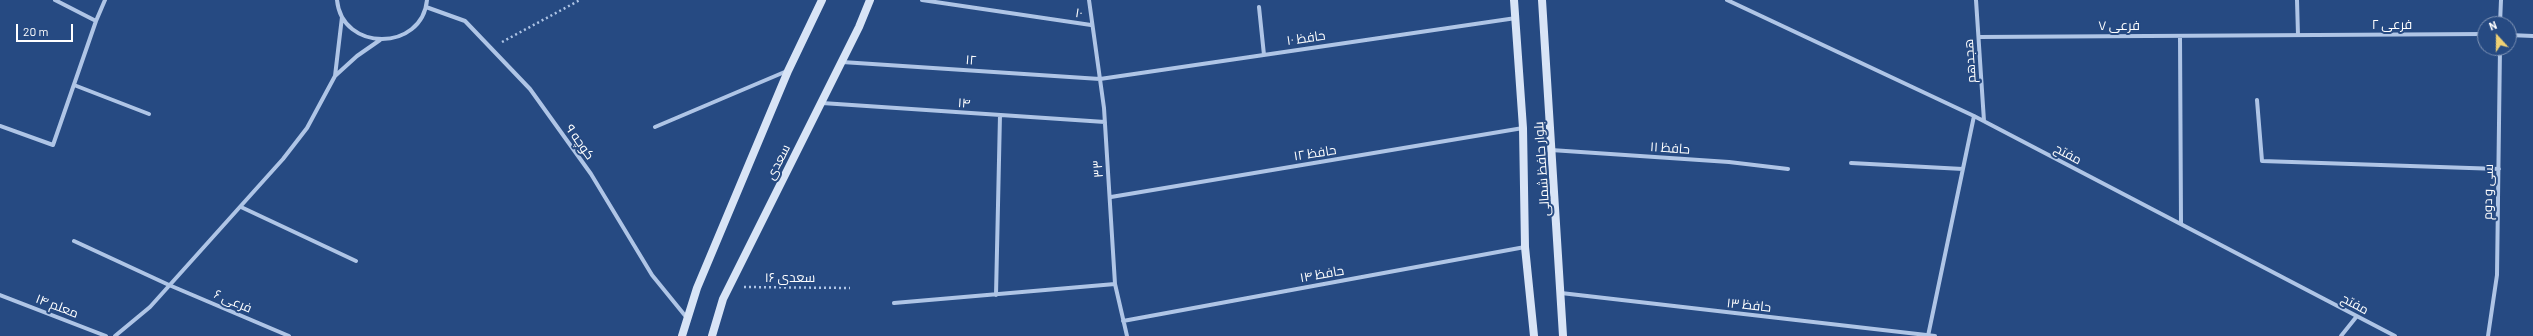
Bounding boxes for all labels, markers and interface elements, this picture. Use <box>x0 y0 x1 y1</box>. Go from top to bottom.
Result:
street label: ۱۰ <box>1074 5 1084 21</box>
scale bar <box>18 16 75 42</box>
north arrow <box>2477 16 2517 56</box>
street label: فرعی ۲ <box>2372 17 2412 33</box>
street label: فرعی ۷ <box>2098 18 2140 34</box>
text: N <box>2487 18 2499 33</box>
text: 20 m <box>23 24 49 38</box>
street label: حافظ ۱۰ <box>1286 28 1326 48</box>
street label: هجدهم <box>1961 38 1979 84</box>
street label: ۱۲ <box>965 52 977 68</box>
street label: ۱۴ <box>957 95 971 111</box>
street label: کوچه ۹ <box>562 121 598 163</box>
street label: بلوار حافظ شمالی <box>1531 121 1553 217</box>
street label: حافظ ۱۱ <box>1650 139 1690 157</box>
street label: مفتح <box>2052 140 2084 168</box>
street label: سعدی <box>763 142 793 182</box>
street label: حافظ ۱۲ <box>1293 142 1337 164</box>
street label: ۳۳ <box>1089 160 1107 178</box>
street label: سی و دوم <box>2480 164 2496 220</box>
street label: حافظ ۱۴ <box>1299 262 1345 286</box>
street label: سعدی ۱۶ <box>765 270 815 286</box>
street label: فرعی ۶ <box>212 286 254 316</box>
street label: مفتح <box>2339 290 2371 318</box>
street label: معلم ۱۴ <box>33 291 81 321</box>
street label: حافظ ۱۳ <box>1726 295 1772 315</box>

